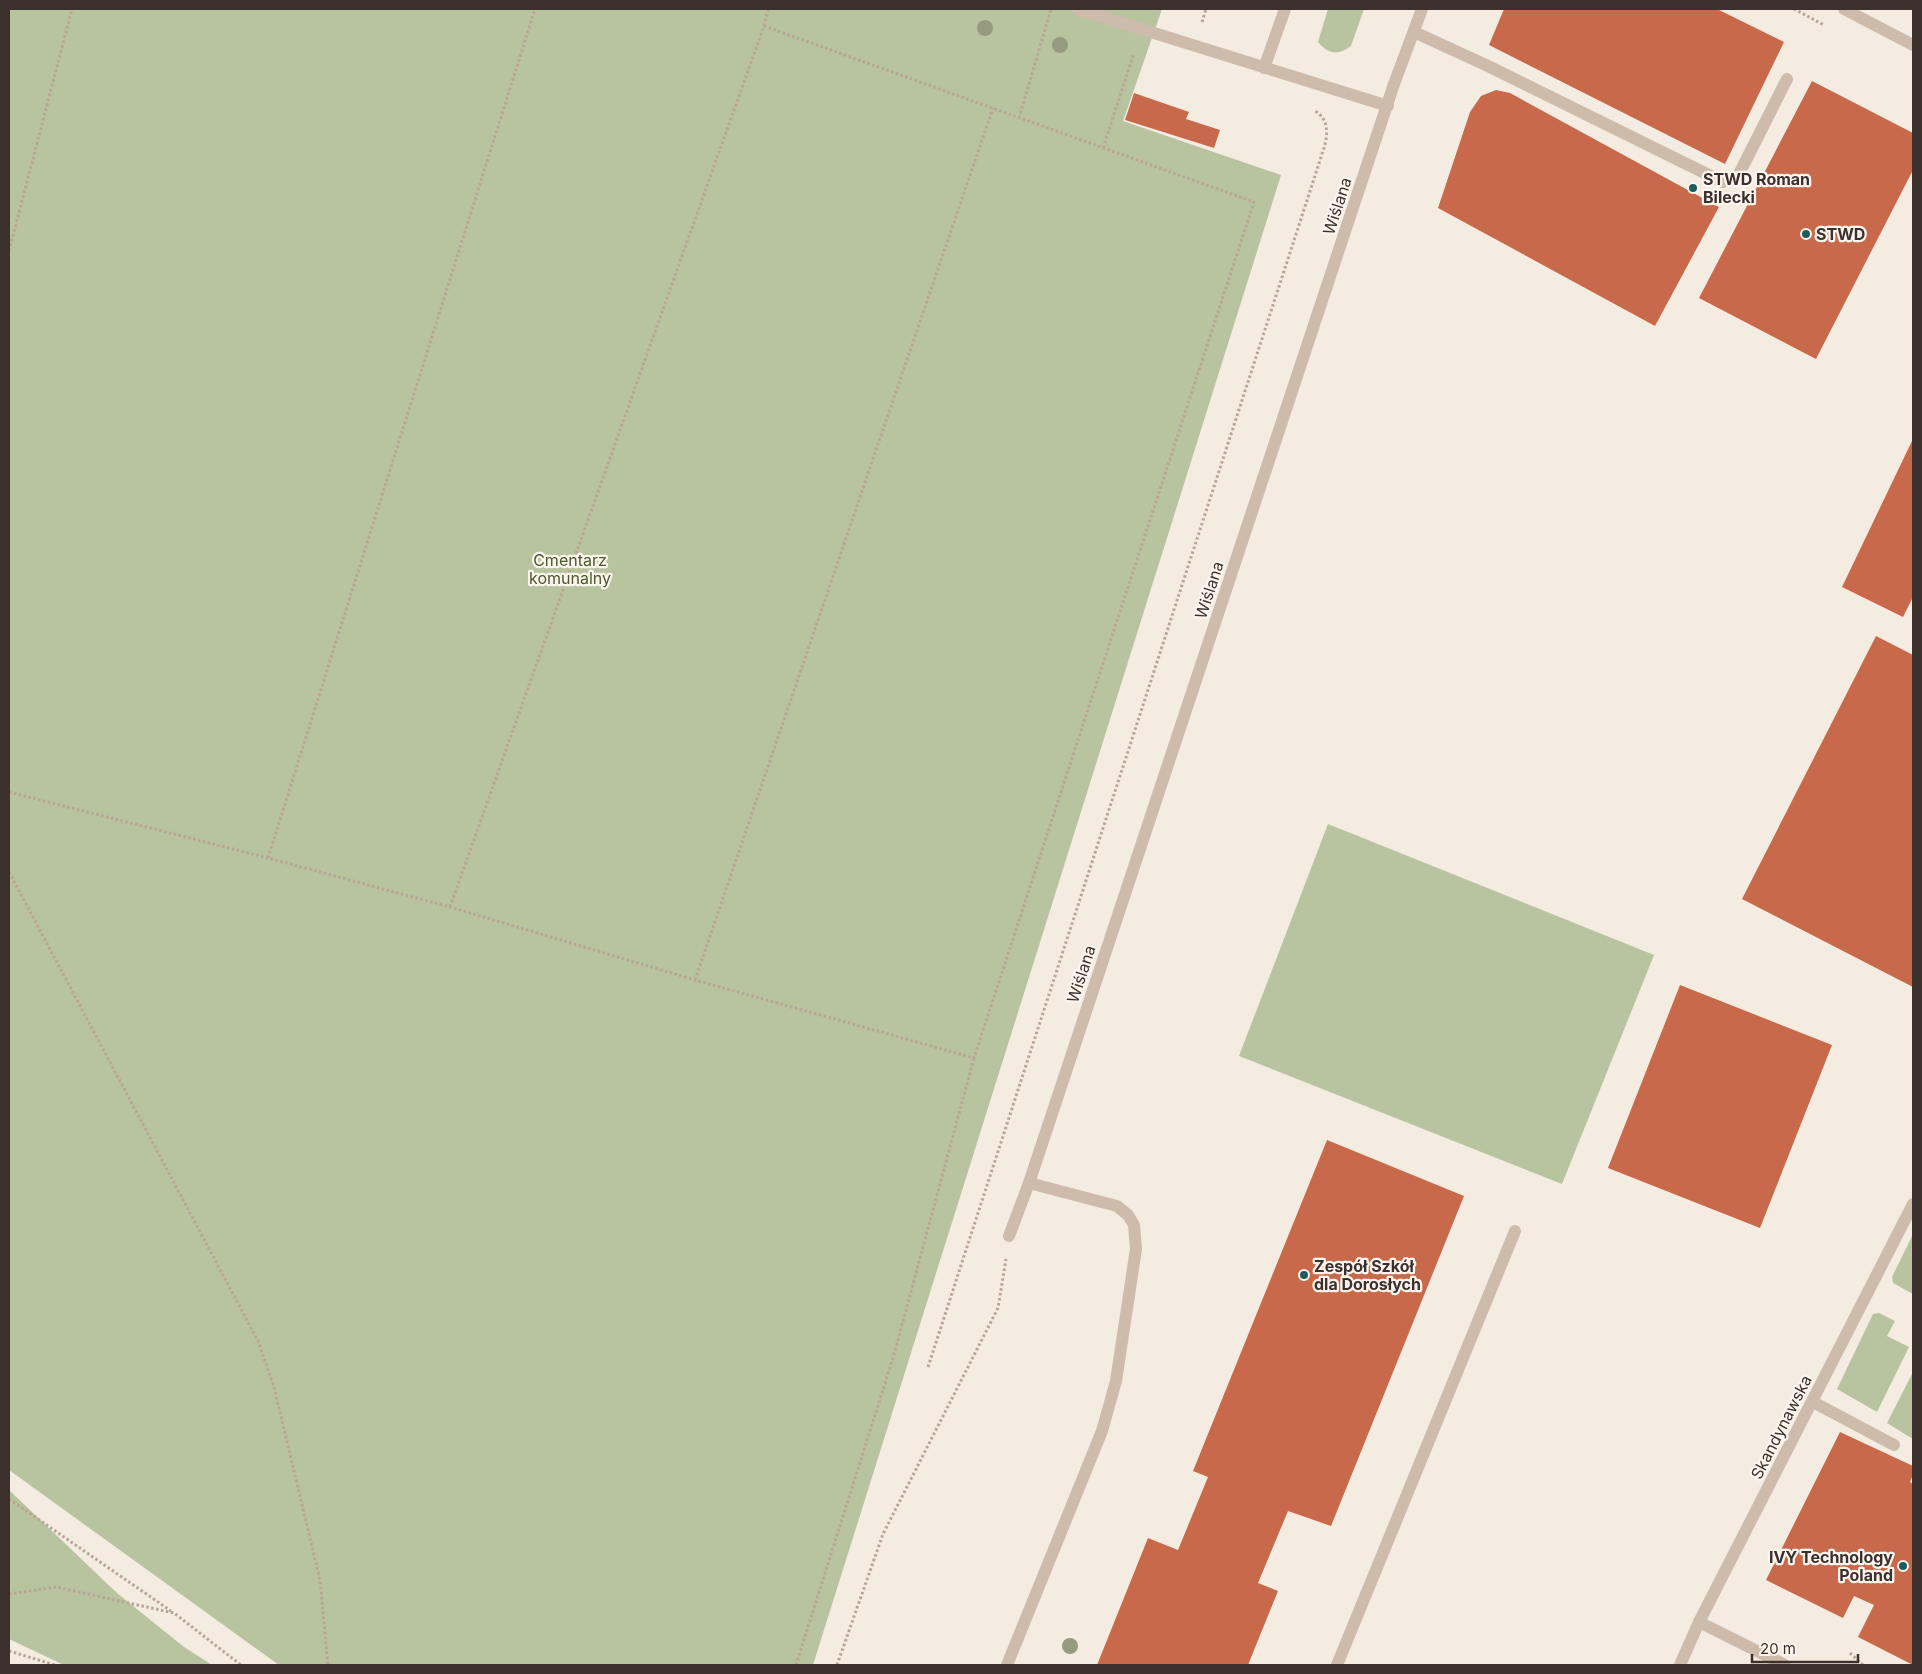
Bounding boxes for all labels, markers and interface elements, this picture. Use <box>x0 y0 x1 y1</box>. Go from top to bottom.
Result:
place label: STWD Roman Bilecki <box>1703 169 1810 207</box>
street label: Wiślana <box>1318 175 1356 237</box>
marker: STWD Roman Bilecki <box>1687 182 1699 194</box>
place label: STWD <box>1816 224 1865 244</box>
marker: STWD <box>1800 228 1812 240</box>
park label: Cmentarz komunalny <box>529 550 611 588</box>
street label: Wiślana <box>1190 559 1228 621</box>
street label: Wiślana <box>1062 943 1100 1005</box>
place label: Zespół Szkół dla Dorosłych <box>1314 1256 1421 1294</box>
marker: Zespół Szkół dla Dorosłych <box>1298 1269 1310 1281</box>
street label: Skandynawska <box>1746 1372 1816 1482</box>
place label: IVY Technology Poland <box>1769 1547 1893 1585</box>
marker: IVY Technology Poland <box>1897 1560 1909 1572</box>
scale bar <box>1752 1632 1858 1664</box>
text: 20 m <box>1760 1639 1796 1658</box>

